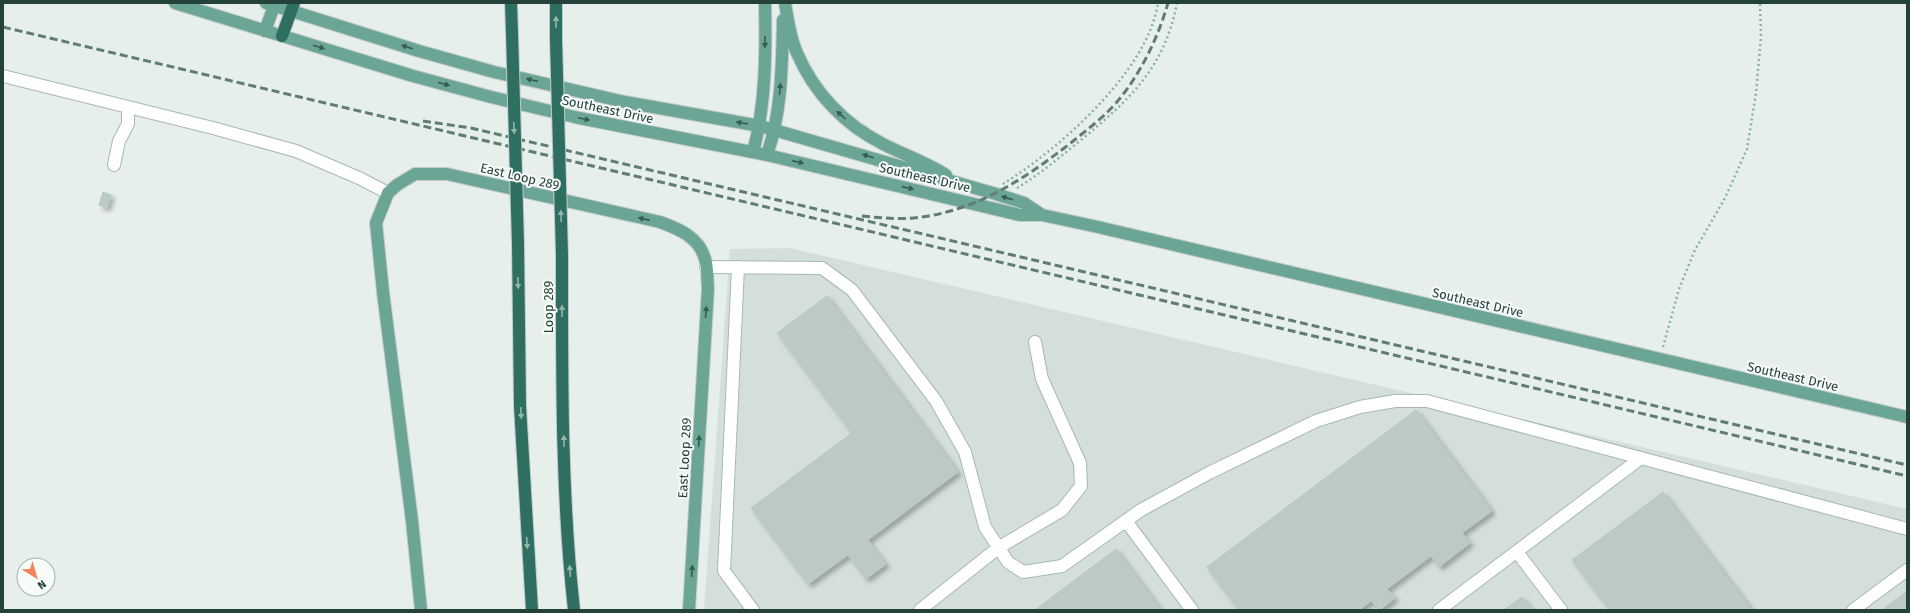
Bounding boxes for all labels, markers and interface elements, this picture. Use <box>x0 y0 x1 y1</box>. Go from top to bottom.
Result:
one-way arrow <box>553 15 559 28</box>
one-way arrow <box>762 36 768 49</box>
one-way arrow <box>314 44 326 50</box>
one-way arrow <box>401 44 413 50</box>
one-way arrow <box>526 77 539 83</box>
one-way arrow <box>438 82 450 88</box>
one-way arrow <box>776 83 783 95</box>
street label: Southeast Drive <box>561 92 655 127</box>
one-way arrow <box>836 110 846 119</box>
one-way arrow <box>578 116 590 122</box>
one-way arrow <box>736 120 748 126</box>
one-way arrow <box>511 122 518 134</box>
one-way arrow <box>861 153 873 159</box>
one-way arrow <box>792 159 804 165</box>
street label: East Loop 289 <box>479 160 561 193</box>
street label: Southeast Drive <box>878 160 972 195</box>
one-way arrow <box>902 185 914 191</box>
one-way arrow <box>1001 194 1013 200</box>
one-way arrow <box>558 209 564 222</box>
one-way arrow <box>638 215 650 221</box>
one-way arrow <box>515 277 521 290</box>
street label: Loop 289 <box>541 280 556 333</box>
street label: Southeast Drive <box>1431 285 1525 320</box>
one-way arrow <box>559 304 565 317</box>
one-way arrow <box>702 305 709 318</box>
street label: Southeast Drive <box>1746 359 1840 394</box>
one-way arrow <box>517 407 524 419</box>
street label: East Loop 289 <box>675 417 694 499</box>
one-way arrow <box>560 435 567 447</box>
one-way arrow <box>696 435 703 447</box>
one-way arrow <box>524 537 531 549</box>
north arrow <box>16 557 56 597</box>
one-way arrow <box>567 565 574 577</box>
one-way arrow <box>688 565 695 577</box>
text: N <box>35 577 49 592</box>

